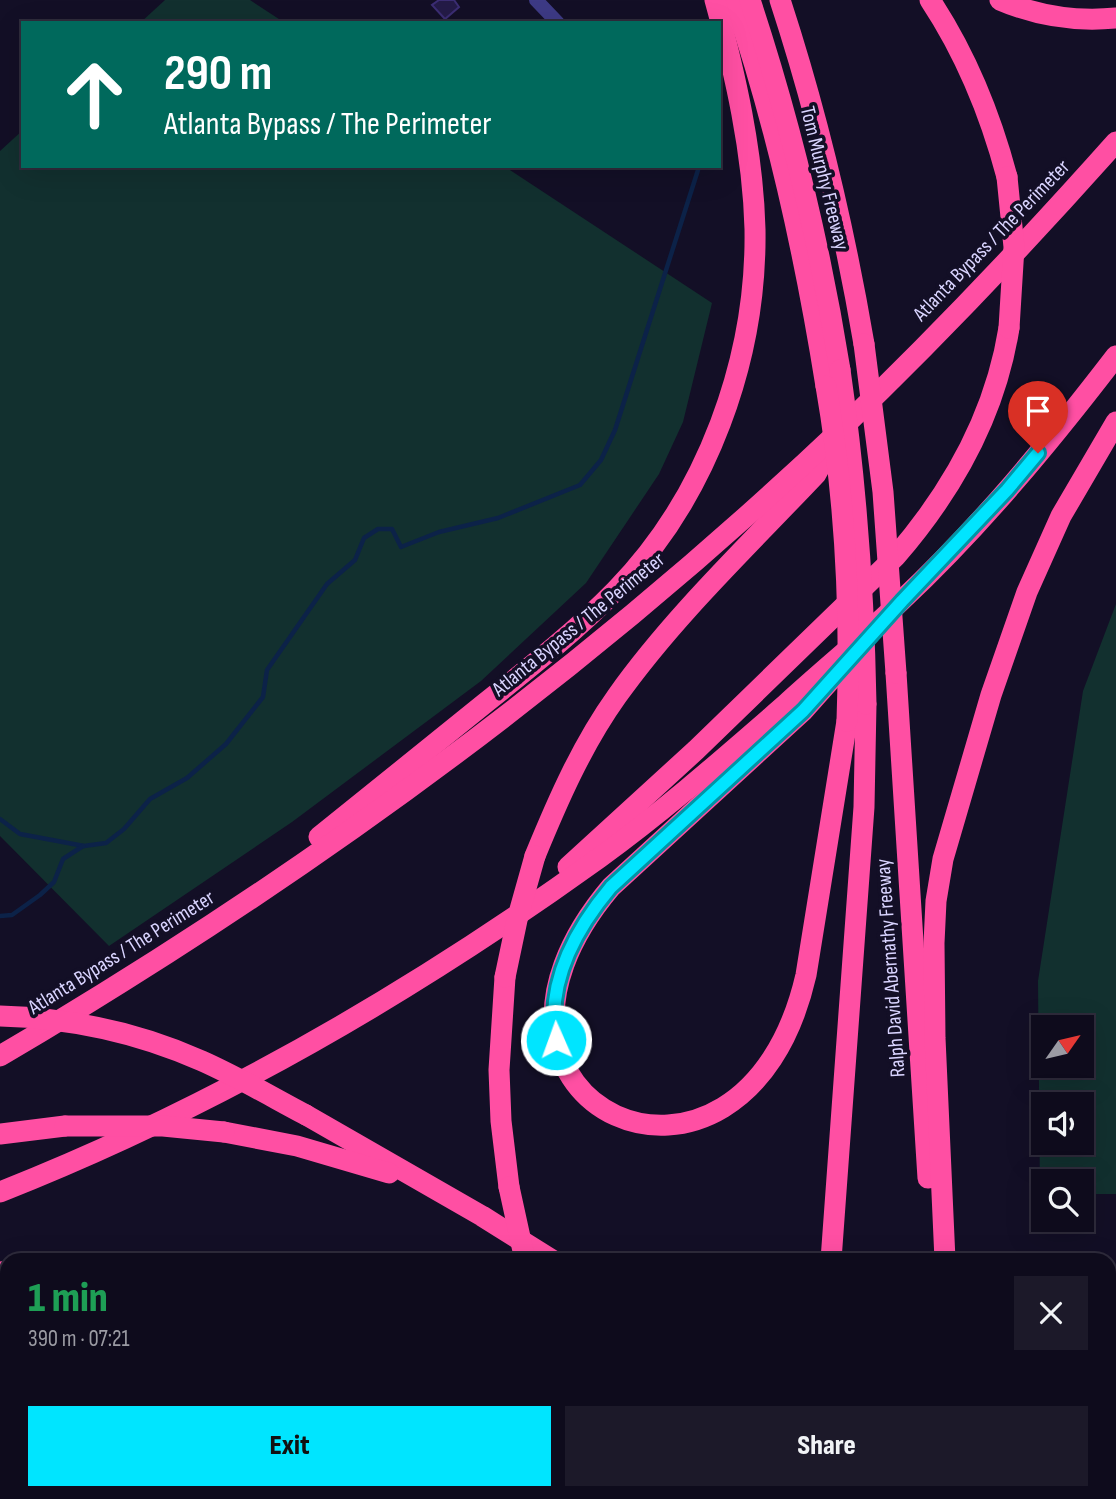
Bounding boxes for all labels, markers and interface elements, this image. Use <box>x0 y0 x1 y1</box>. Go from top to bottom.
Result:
text: 290 m <box>164 45 272 104</box>
icon: ahead <box>49 49 140 140</box>
street label: Tom Murphy Freeway <box>795 104 854 252</box>
text: Atlanta Bypass / The Perimeter <box>164 105 491 144</box>
street label: Atlanta Bypass / The Perimeter <box>907 154 1075 327</box>
pin <box>1008 381 1068 453</box>
icon: arrive <box>1019 392 1057 430</box>
street label: Atlanta Bypass / The Perimeter <box>486 547 670 702</box>
street label: Ralph David Abernathy Freeway <box>870 858 911 1078</box>
street label: Atlanta Bypass / The Perimeter <box>23 885 219 1020</box>
position arrow <box>519 1003 593 1077</box>
north arrow <box>1031 1015 1094 1078</box>
map controls <box>1031 1015 1094 1232</box>
button: sound <box>1031 1092 1094 1155</box>
button: search <box>1031 1169 1094 1232</box>
text: 1 min <box>28 1273 108 1324</box>
button: close <box>1014 1276 1088 1350</box>
text: 390 m · 07:21 <box>28 1325 130 1353</box>
button: Exit <box>28 1406 551 1486</box>
button: Share <box>565 1406 1088 1486</box>

